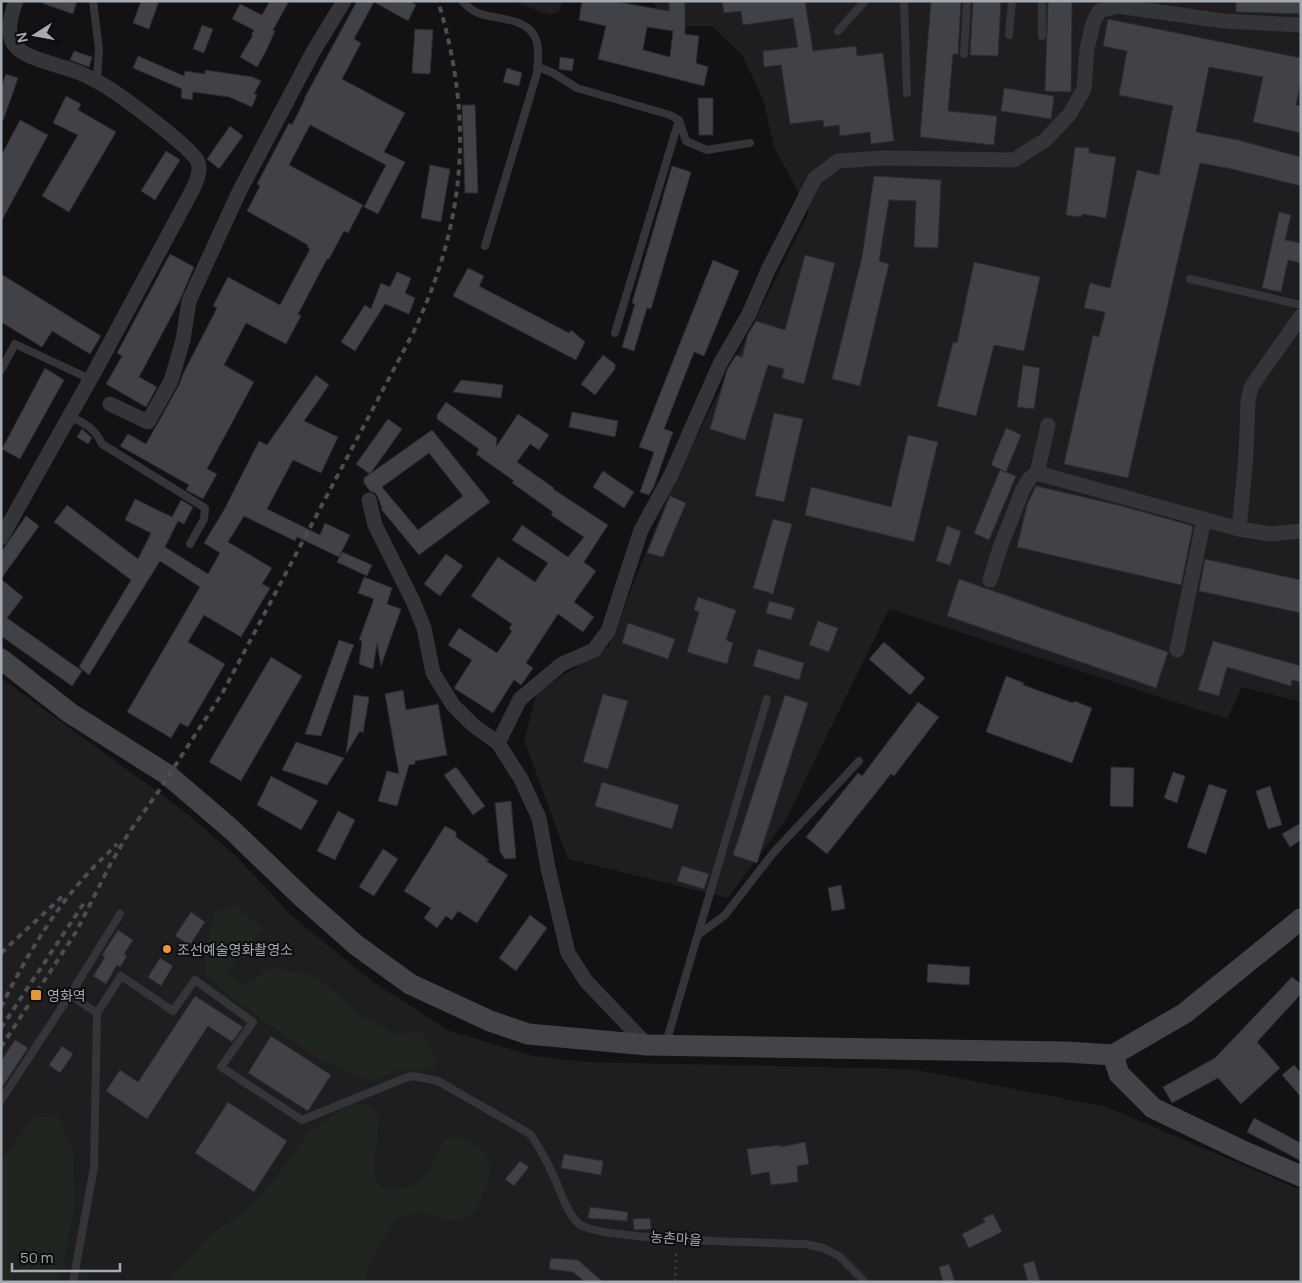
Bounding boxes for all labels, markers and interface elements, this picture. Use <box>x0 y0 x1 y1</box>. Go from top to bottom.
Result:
north arrow <box>10 10 60 60</box>
text: N <box>11 31 32 44</box>
place label: 조선예술영화촬영소 <box>177 940 293 959</box>
marker: 조선예술영화촬영소 <box>161 943 173 955</box>
place label: 영화역 <box>47 986 86 1005</box>
marker: 영화역 <box>29 988 43 1002</box>
street label: 농촌마을 <box>650 1227 702 1249</box>
scale bar <box>12 1240 120 1272</box>
text: 50 m <box>20 1247 54 1268</box>

